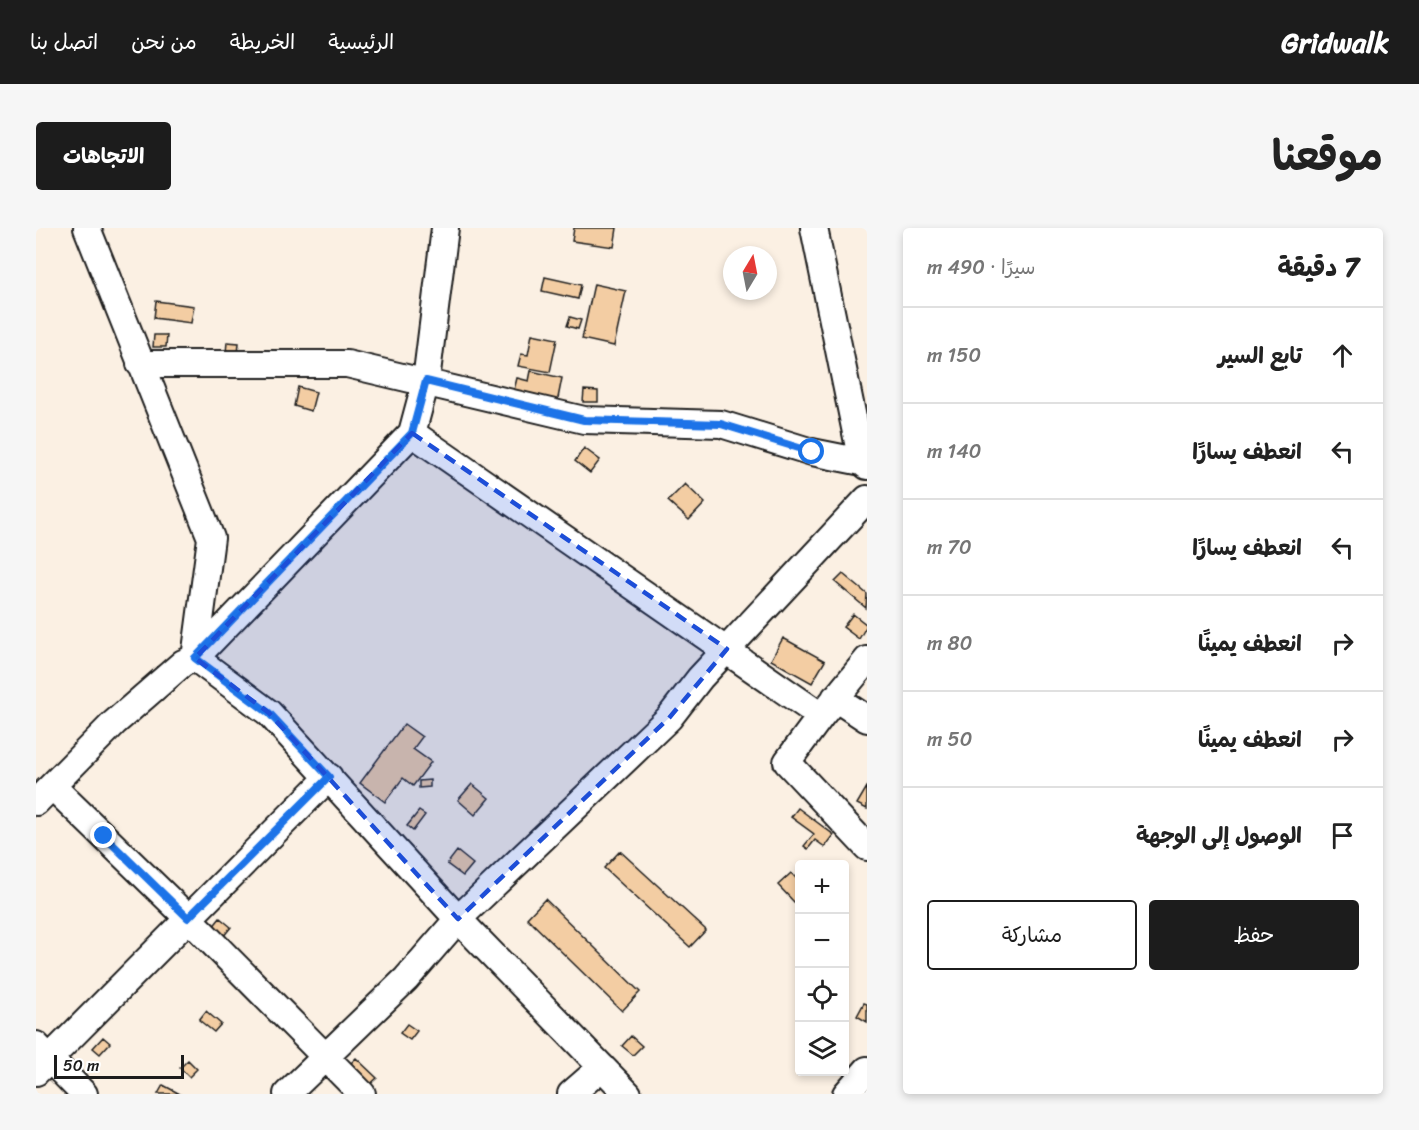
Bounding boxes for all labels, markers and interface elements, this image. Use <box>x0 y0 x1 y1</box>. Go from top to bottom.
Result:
text: Gridwalk <box>1281 18 1389 67</box>
text: اتصل بنا <box>30 23 98 61</box>
text: من نحن <box>131 23 197 61</box>
text: الخريطة <box>230 23 295 61</box>
text: الرئيسية <box>328 23 394 61</box>
text: موقعنا <box>1272 119 1383 193</box>
button: الاتجاهات <box>36 122 171 190</box>
text: 7 دقيقة <box>1277 244 1359 290</box>
north arrow <box>723 246 777 300</box>
text: سيرًا · 490 m <box>927 250 1036 285</box>
text: تابع السير <box>1218 336 1302 375</box>
text: 150 m <box>927 338 981 373</box>
icon: ahead <box>1326 339 1359 372</box>
text: انعطف يسارًا <box>1192 432 1302 471</box>
text: 140 m <box>927 434 981 469</box>
icon: left <box>1326 435 1359 468</box>
route start <box>798 438 824 464</box>
text: انعطف يسارًا <box>1192 528 1302 567</box>
text: 70 m <box>927 530 972 565</box>
icon: left <box>1326 531 1359 564</box>
text: انعطف يمينًا <box>1198 624 1302 663</box>
text: 80 m <box>927 626 972 661</box>
icon: right <box>1326 627 1359 660</box>
text: انعطف يمينًا <box>1198 720 1302 759</box>
text: 50 m <box>927 722 972 757</box>
icon: right <box>1326 723 1359 756</box>
text: الوصول إلى الوجهة <box>1136 816 1302 855</box>
icon: arrive <box>1326 819 1359 852</box>
route end <box>90 822 116 848</box>
map controls <box>795 860 849 1076</box>
button: + <box>795 860 849 914</box>
button: مشاركة <box>927 900 1137 970</box>
button: حفظ <box>1149 900 1359 970</box>
button: − <box>795 914 849 968</box>
button: locate <box>795 968 849 1022</box>
button: layers <box>795 1022 849 1076</box>
text: 50 m <box>63 1051 99 1080</box>
scale bar <box>54 1052 184 1080</box>

